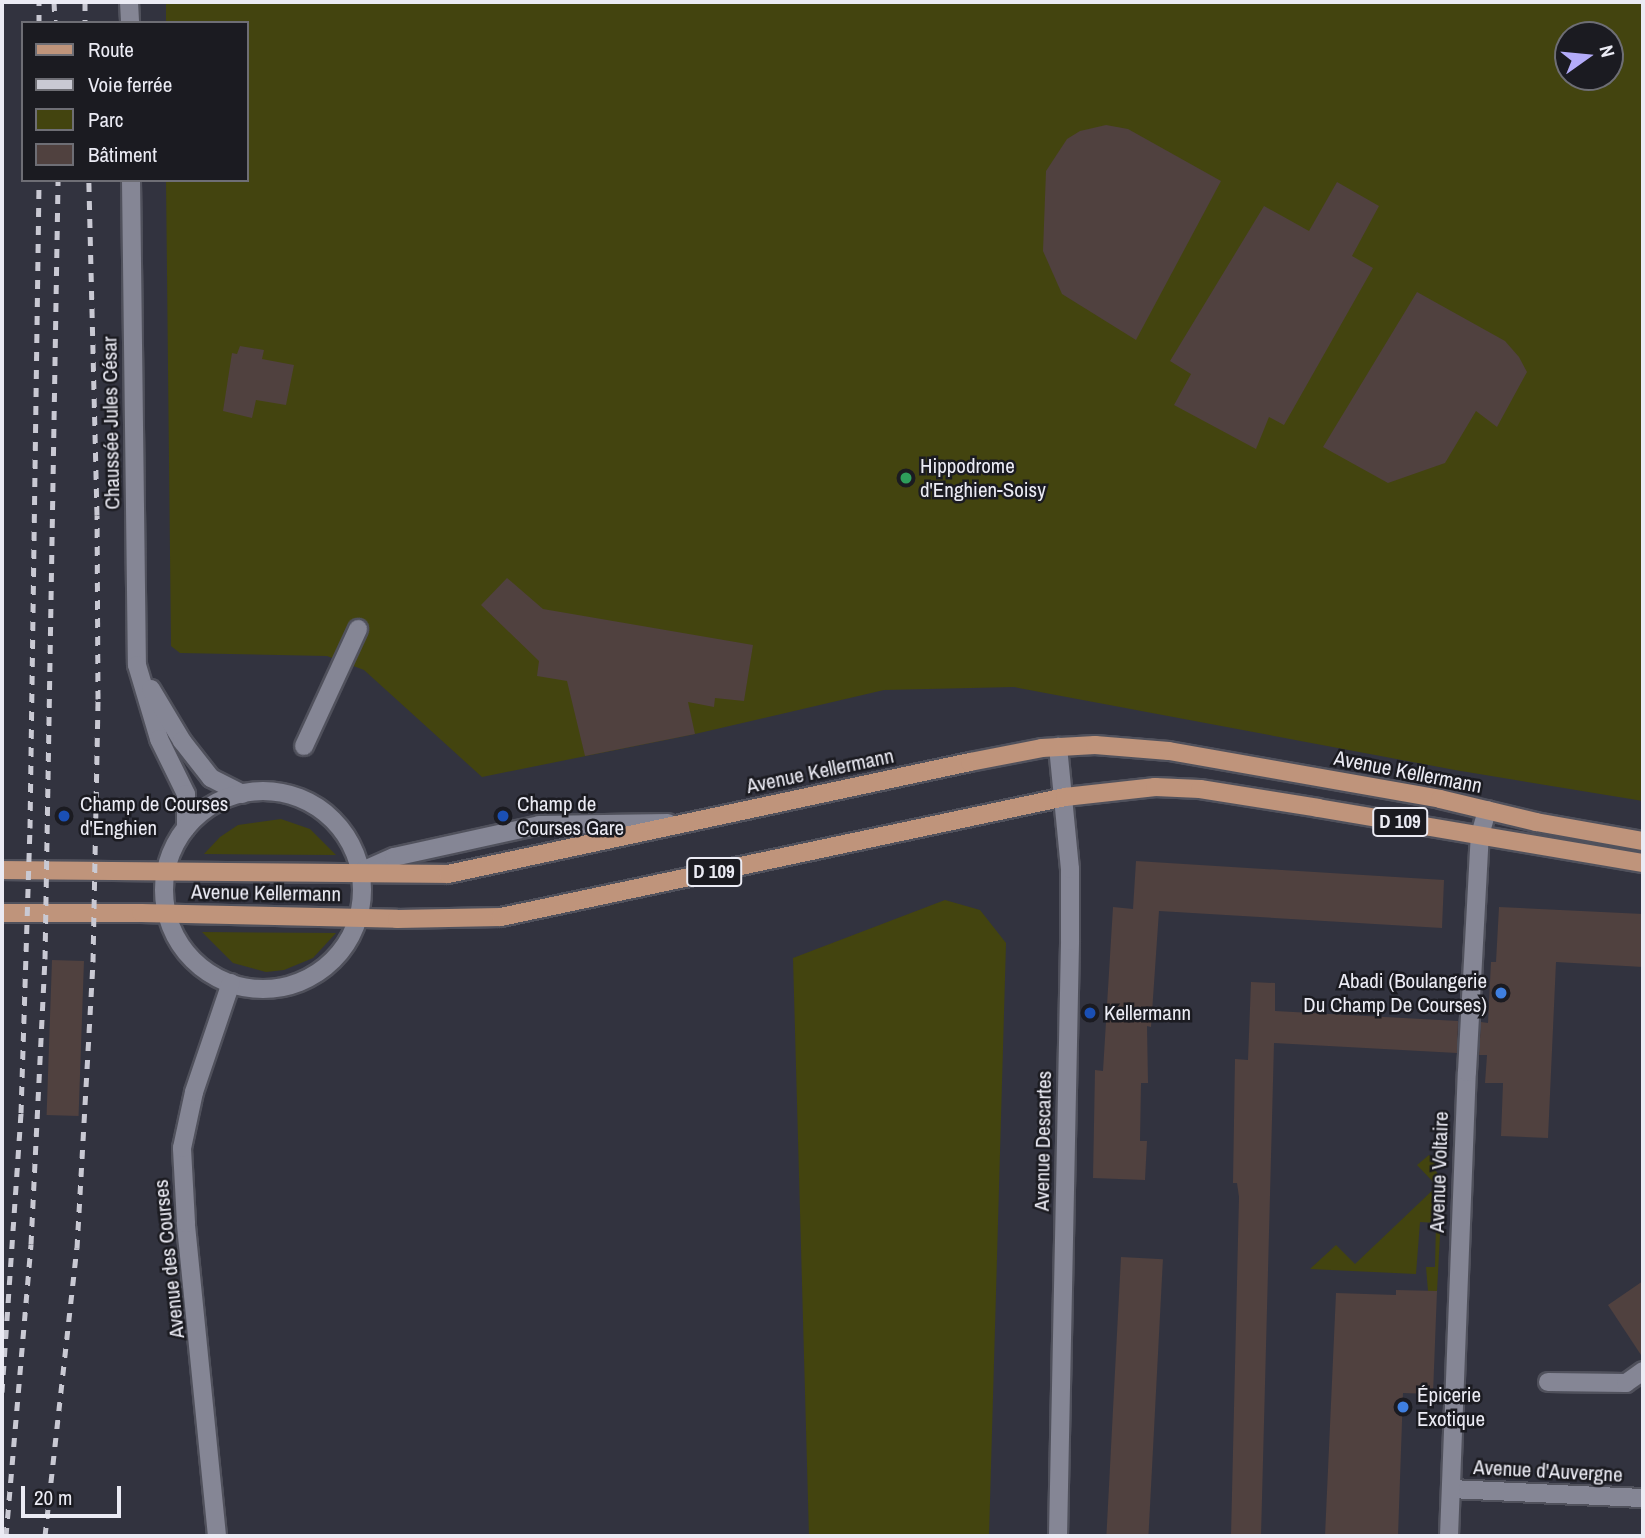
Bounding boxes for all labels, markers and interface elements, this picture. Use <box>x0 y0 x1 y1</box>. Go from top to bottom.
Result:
legend <box>21 21 248 182</box>
north arrow <box>1554 21 1624 91</box>
text: Route <box>88 35 134 64</box>
text: N <box>1593 42 1621 60</box>
text: Voie ferrée <box>88 70 172 99</box>
text: Parc <box>88 105 123 134</box>
text: Bâtiment <box>88 140 157 169</box>
street label: Chaussée Jules César <box>97 336 125 510</box>
place label: Hippodrome d'Enghien-Soisy <box>920 453 1046 503</box>
marker: Hippodrome d'Enghien-Soisy <box>898 470 914 486</box>
street label: Avenue Kellermann <box>744 743 896 799</box>
street label: Avenue Kellermann <box>1332 745 1484 799</box>
place label: Champ de Courses d'Enghien <box>80 791 228 841</box>
place label: Champ de Courses Gare <box>517 791 624 841</box>
marker: Champ de Courses d'Enghien <box>54 806 74 826</box>
road number: D 109 <box>1372 806 1428 838</box>
marker: Champ de Courses Gare <box>495 808 511 824</box>
road number: D 109 <box>686 856 742 888</box>
street label: Avenue Kellermann <box>191 879 341 907</box>
place label: Abadi (Boulangerie Du Champ De Courses) <box>1303 968 1487 1018</box>
marker: Abadi (Boulangerie Du Champ De Courses) <box>1493 985 1509 1001</box>
place label: Kellermann <box>1104 1000 1191 1026</box>
marker: Kellermann <box>1082 1005 1098 1021</box>
street label: Avenue Descartes <box>1029 1071 1057 1211</box>
street label: Avenue Voltaire <box>1424 1111 1454 1233</box>
street label: Avenue des Courses <box>148 1178 190 1340</box>
place label: Épicerie Exotique <box>1417 1382 1485 1432</box>
marker: Épicerie Exotique <box>1395 1399 1411 1415</box>
street label: Avenue d'Auvergne <box>1473 1455 1623 1487</box>
scale bar <box>24 1472 124 1516</box>
text: 20 m <box>34 1483 72 1512</box>

